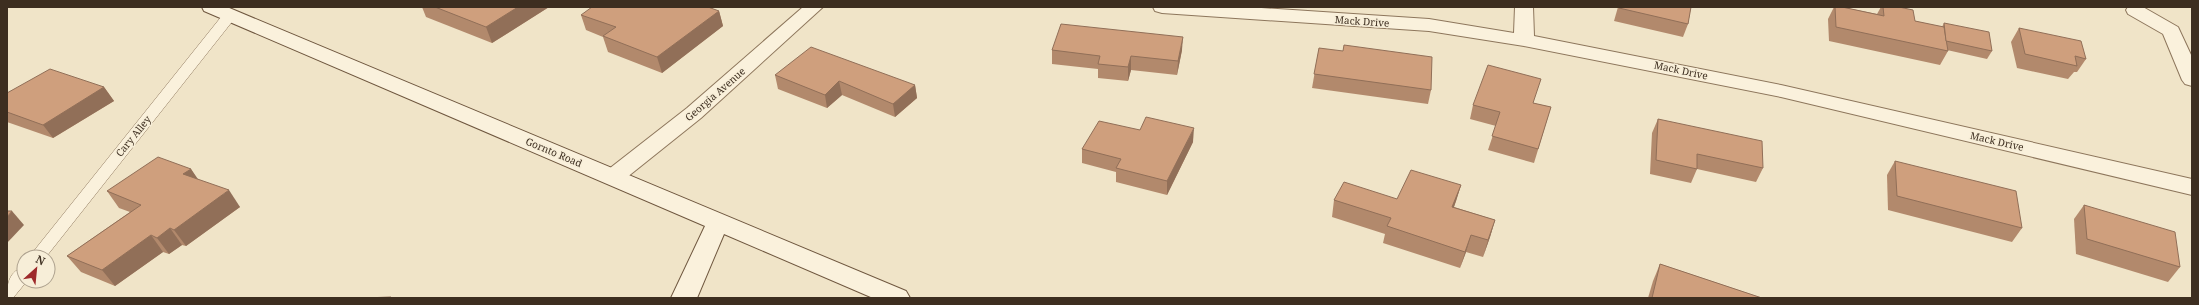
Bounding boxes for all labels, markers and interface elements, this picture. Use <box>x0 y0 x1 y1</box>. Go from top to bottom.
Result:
street label: Mack Drive <box>1334 12 1390 30</box>
street label: Mack Drive <box>1653 57 1709 83</box>
street label: Georgia Avenue <box>682 64 748 124</box>
street label: Cary Alley <box>112 112 154 159</box>
street label: Mack Drive <box>1969 128 2025 154</box>
street label: Gornto Road <box>524 134 584 170</box>
north arrow <box>16 249 56 289</box>
text: N <box>33 251 48 268</box>

